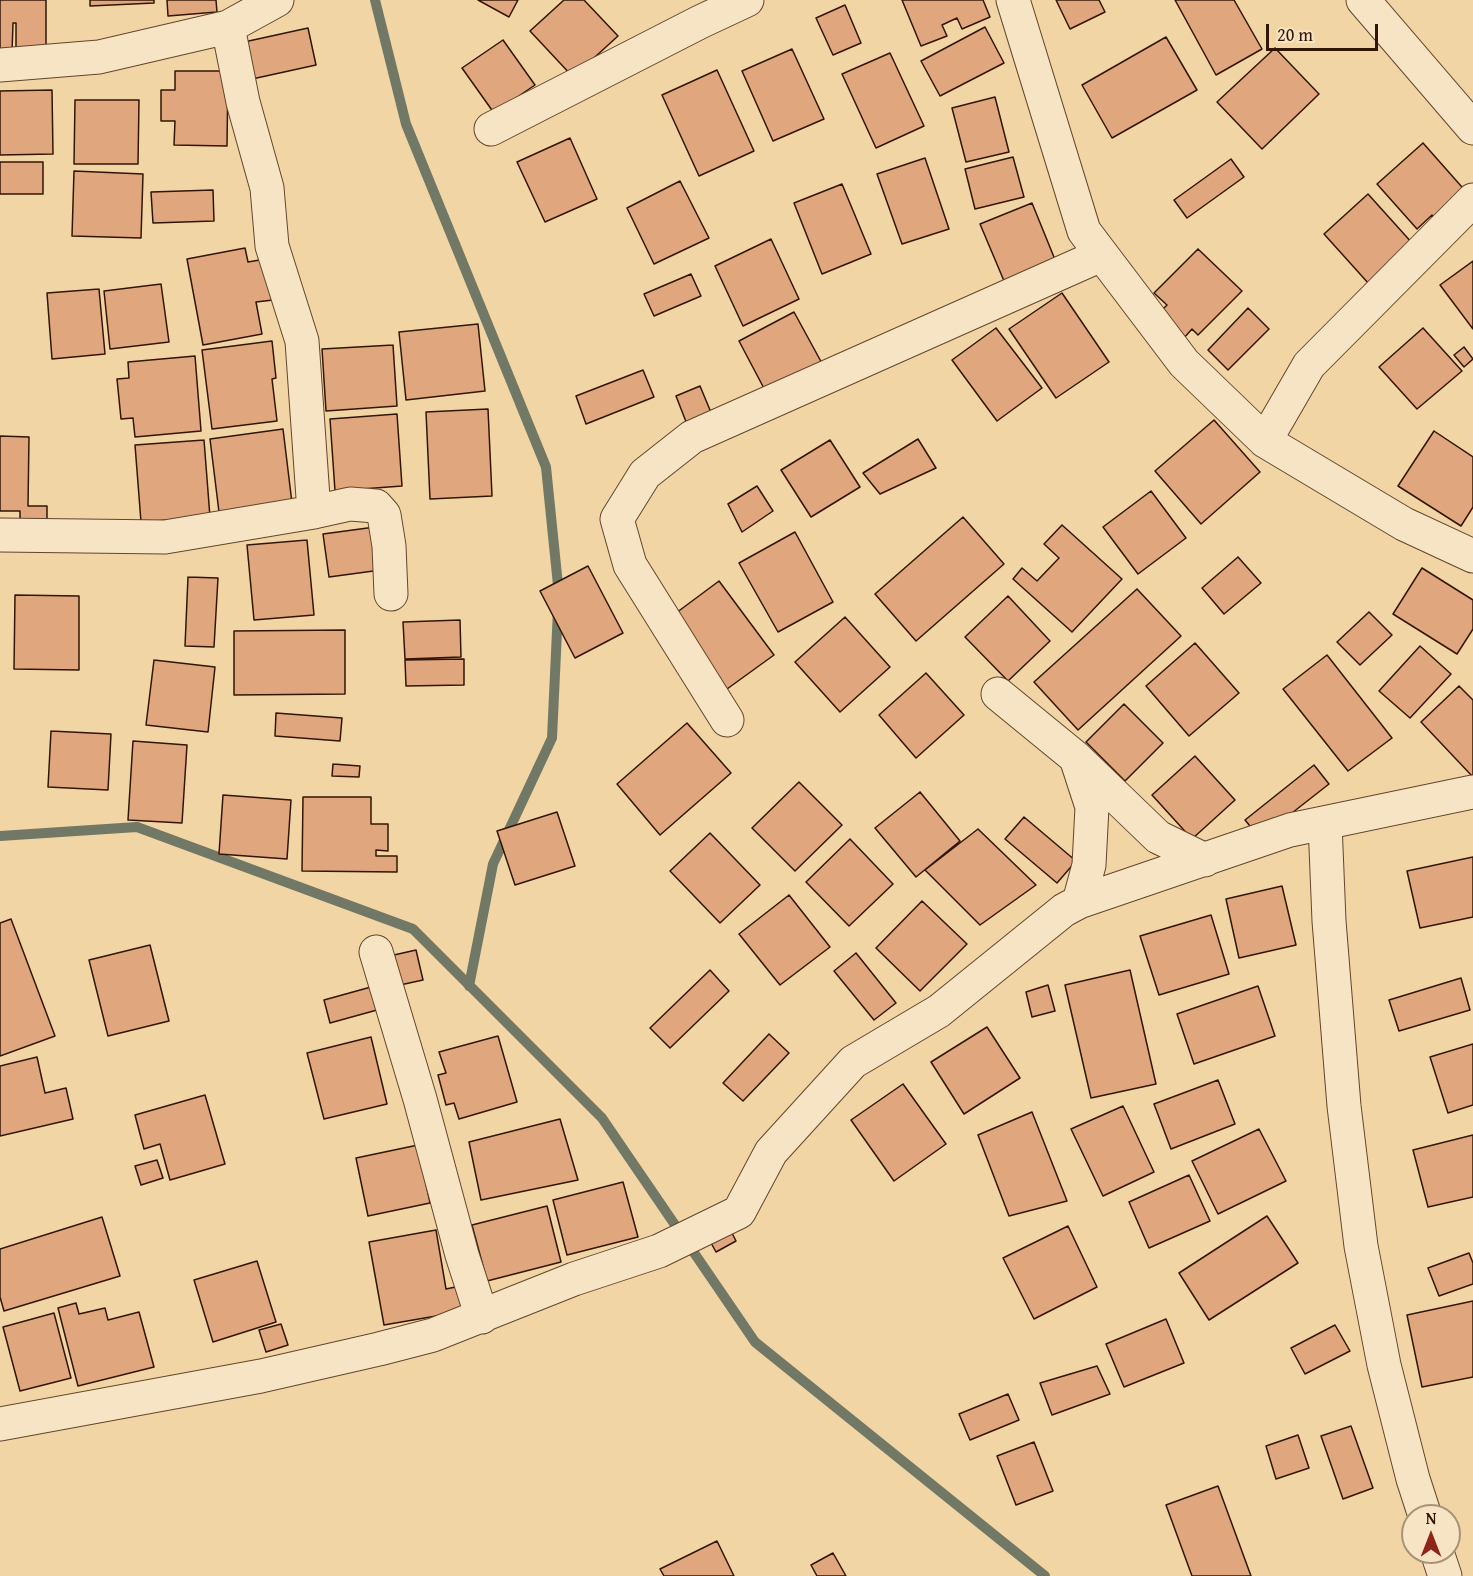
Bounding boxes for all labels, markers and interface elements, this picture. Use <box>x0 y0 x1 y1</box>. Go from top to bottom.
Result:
scale bar <box>1269 12 1382 50</box>
text: 20 m <box>1277 21 1313 48</box>
north arrow <box>1401 1504 1461 1564</box>
text: N <box>1426 1506 1436 1530</box>

